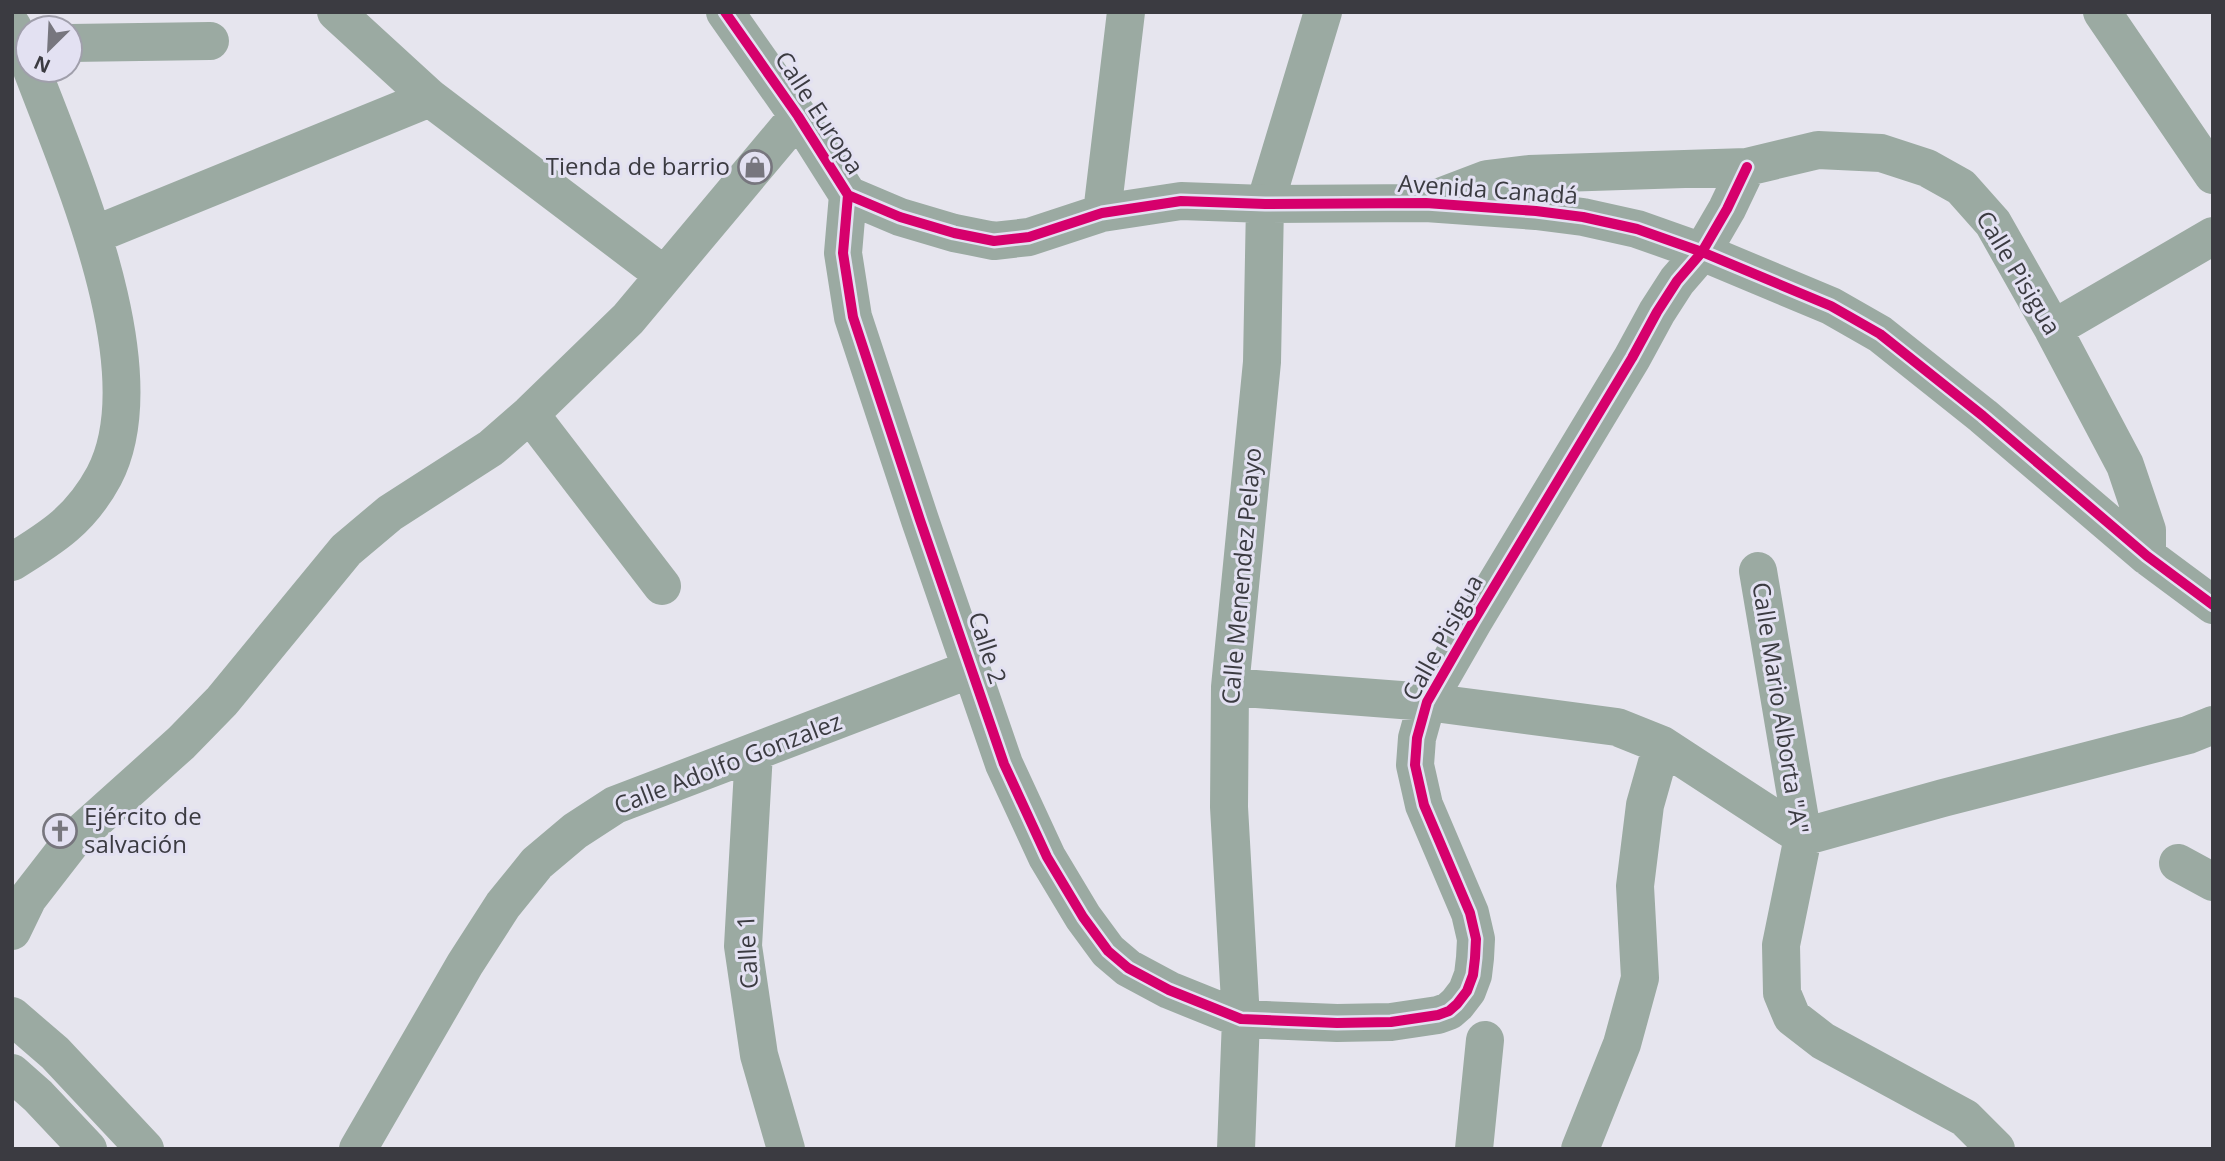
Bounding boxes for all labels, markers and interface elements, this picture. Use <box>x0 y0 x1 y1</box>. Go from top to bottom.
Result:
north arrow <box>14 14 84 84</box>
street label: Calle Europa <box>768 44 872 180</box>
text: N <box>30 50 54 80</box>
shop icon: Tienda de barrio <box>736 148 774 186</box>
place label: Tienda de barrio <box>546 149 730 182</box>
street label: Avenida Canadá <box>1397 166 1579 211</box>
street label: Calle Pisigua <box>1969 204 2069 340</box>
street label: Calle Menendez Pelayo <box>1213 446 1268 706</box>
street label: Calle Pisigua <box>1393 568 1490 706</box>
street label: Calle Mario Alborta "A" <box>1745 580 1818 836</box>
street label: Calle 2 <box>961 607 1016 688</box>
street label: Calle Adolfo Gonzalez <box>609 704 846 821</box>
place label: Ejército de salvación <box>84 799 202 860</box>
church icon: Ejército de salvación <box>41 812 79 850</box>
street label: Calle 1 <box>728 914 765 990</box>

